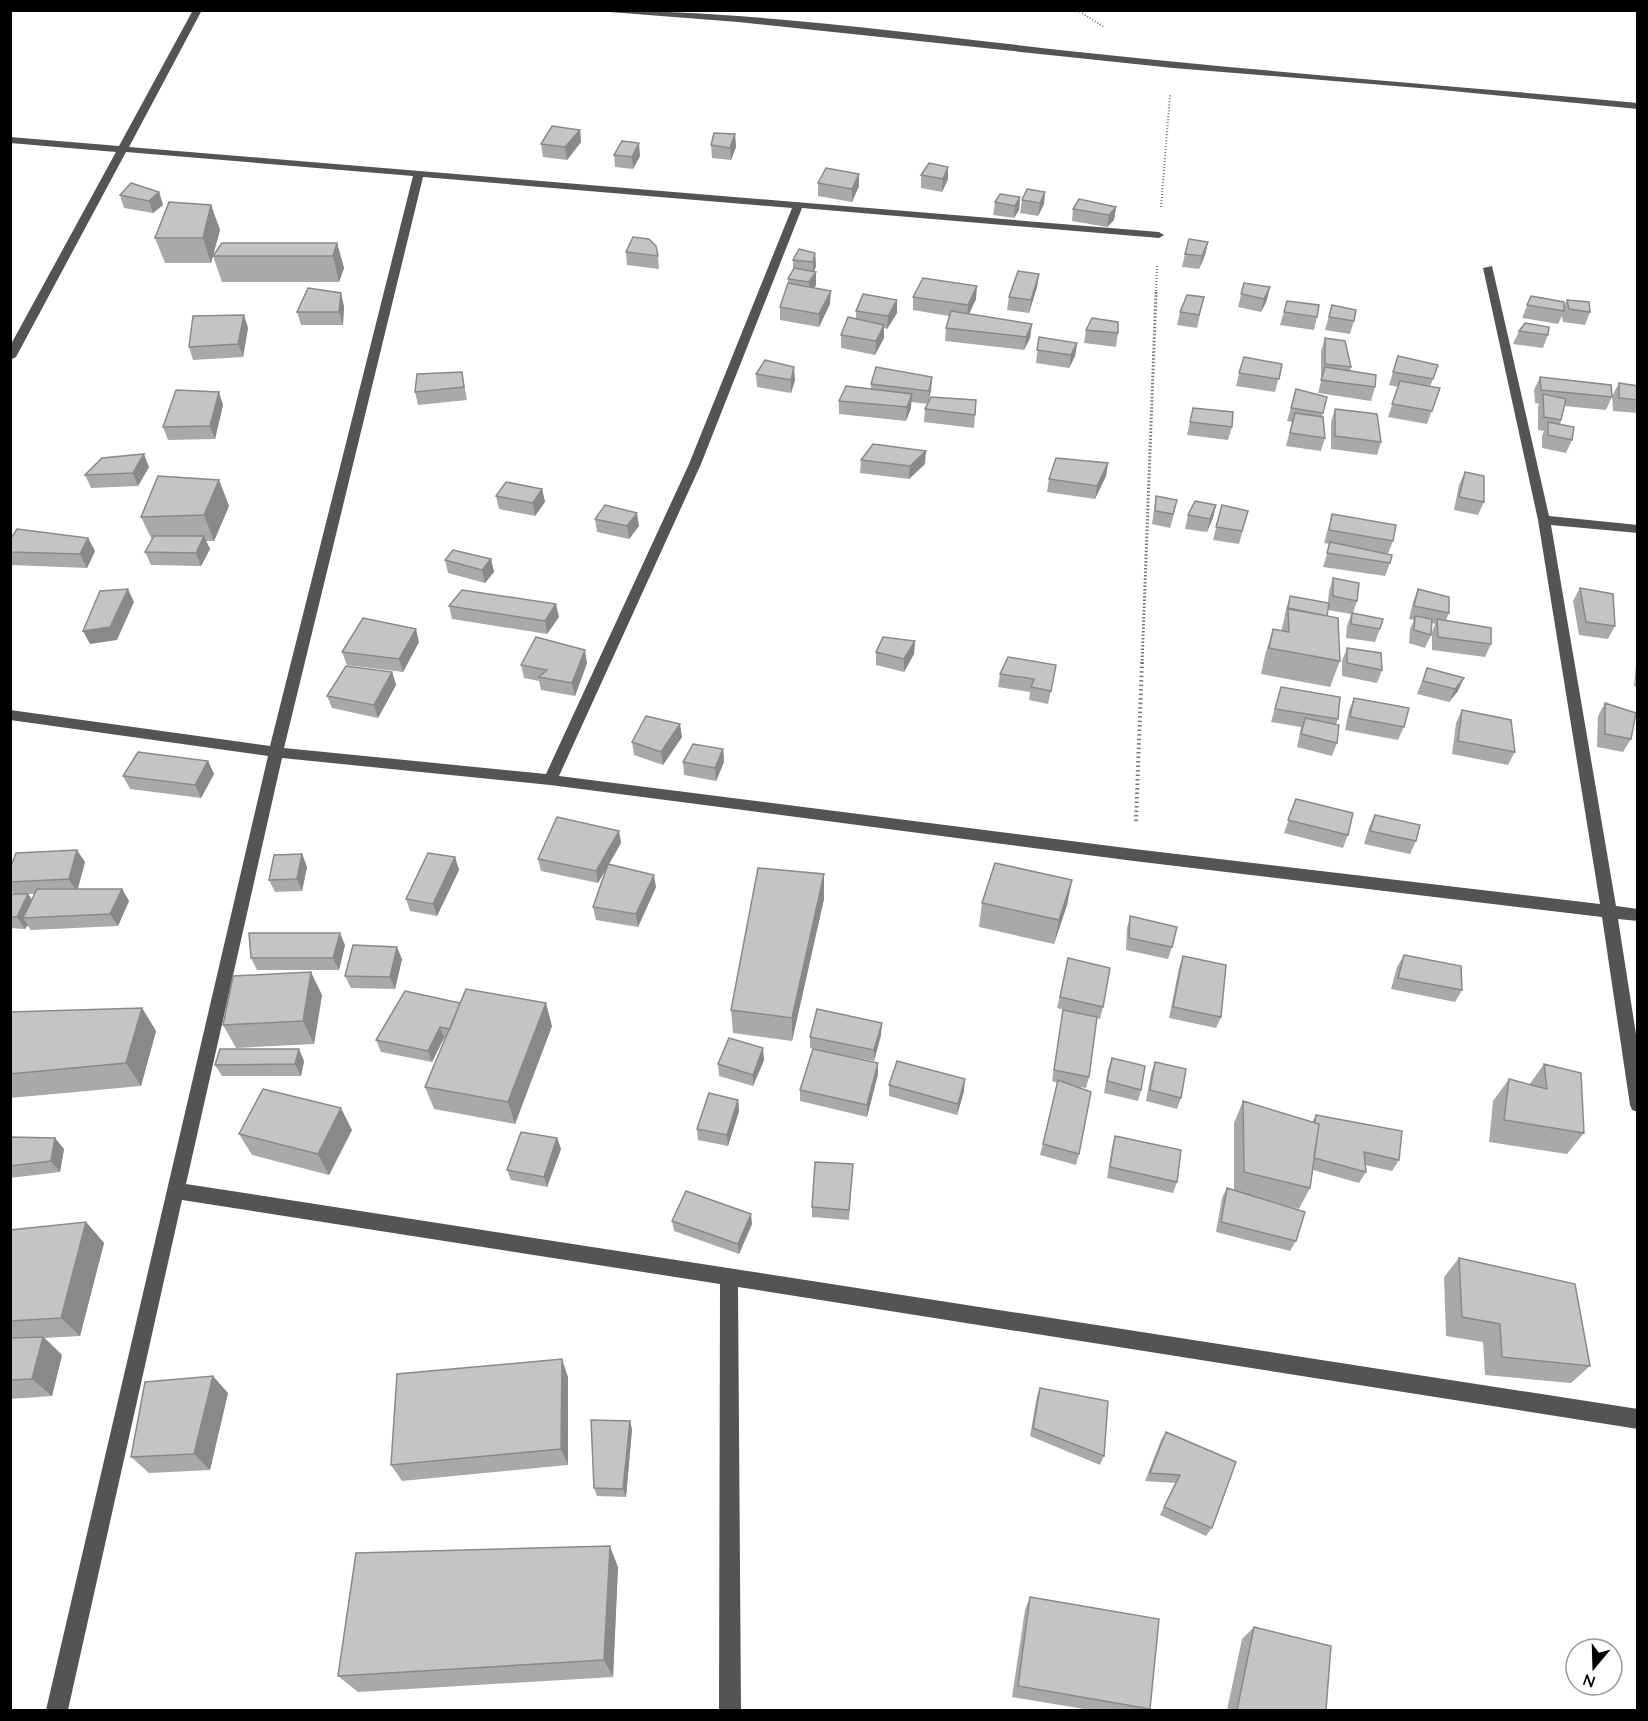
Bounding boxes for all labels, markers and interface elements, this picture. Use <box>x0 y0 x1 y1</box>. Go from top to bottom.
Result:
north arrow <box>1564 1637 1624 1697</box>
text: N <box>1580 1670 1598 1693</box>

